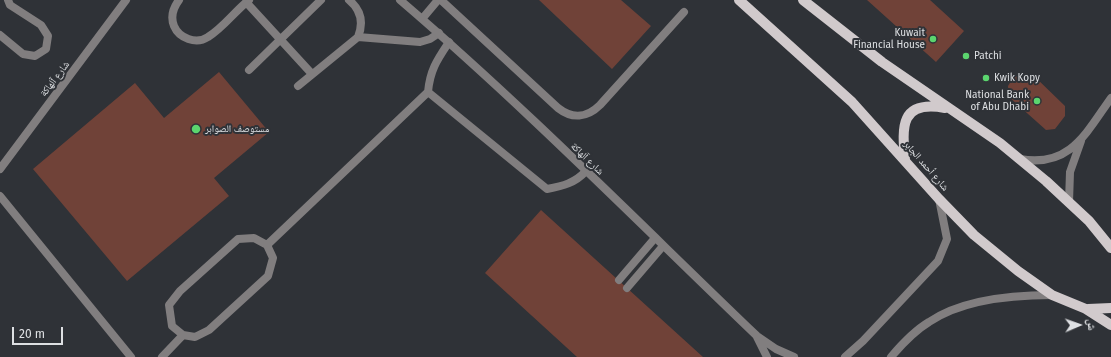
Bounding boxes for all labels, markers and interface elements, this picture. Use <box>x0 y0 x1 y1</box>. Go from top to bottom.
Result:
place label: Kuwait Financial House <box>853 27 925 50</box>
marker: Kuwait Financial House <box>928 34 938 44</box>
place label: Patchi <box>974 50 1002 62</box>
marker: Patchi <box>961 51 971 61</box>
street label: شارع آلهاكة <box>38 59 72 99</box>
place label: Kwik Kopy <box>994 72 1040 84</box>
marker: Kwik Kopy <box>981 73 991 83</box>
place label: National Bank of Abu Dhabi <box>965 89 1029 112</box>
marker: National Bank of Abu Dhabi <box>1032 96 1042 106</box>
marker: مستوصف الصوابر <box>190 123 202 135</box>
place label: مستوصف الصوابر <box>205 123 269 135</box>
street label: شارع أحمد الجابر <box>901 139 951 193</box>
street label: شارع آلهاكة <box>568 140 606 178</box>
north arrow <box>1059 305 1099 345</box>
text: ش <box>1085 318 1098 331</box>
scale bar <box>14 319 65 345</box>
text: 20 m <box>19 327 45 341</box>

